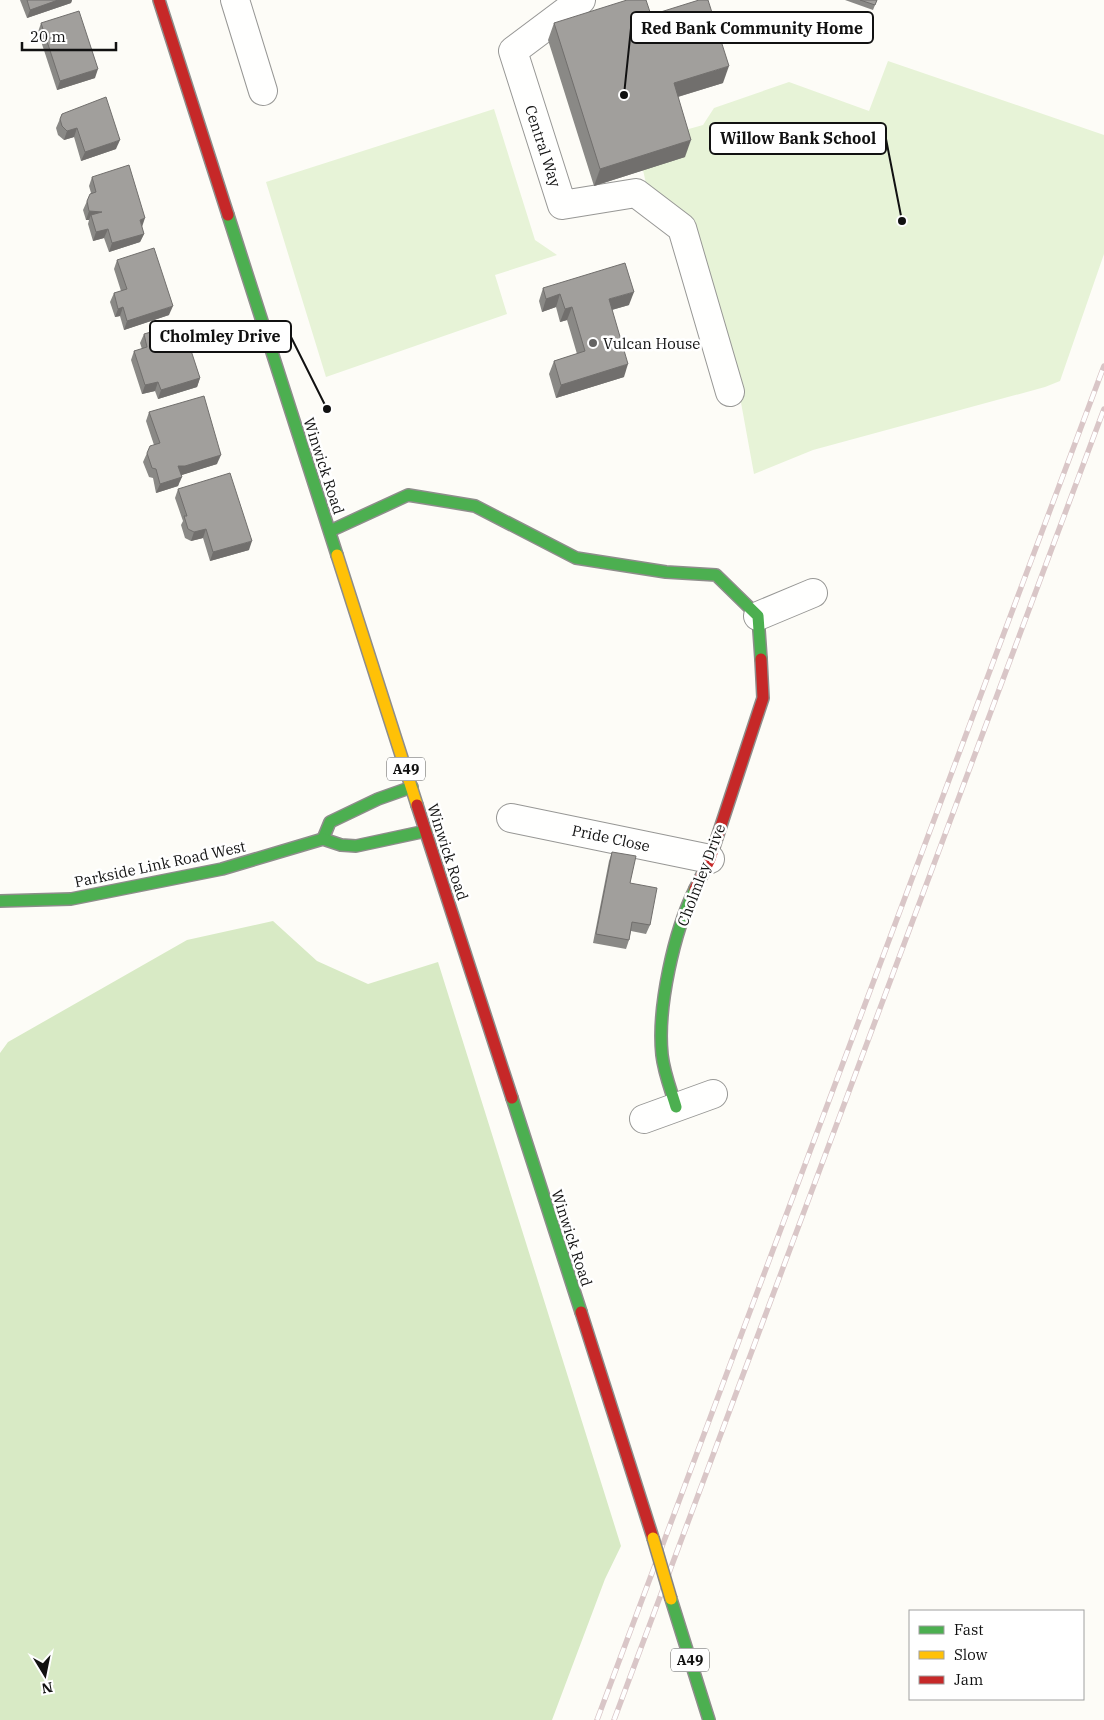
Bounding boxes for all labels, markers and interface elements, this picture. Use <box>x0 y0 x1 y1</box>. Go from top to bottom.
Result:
callout: Red Bank Community Home <box>631 12 873 43</box>
text: Red Bank Community Home <box>641 18 863 38</box>
scale bar <box>22 20 116 52</box>
text: 20 m <box>30 27 66 46</box>
street label: Central Way <box>521 103 565 189</box>
callout: Willow Bank School <box>710 123 886 154</box>
text: Willow Bank School <box>720 128 876 148</box>
callout: Cholmley Drive <box>150 321 291 352</box>
text: Cholmley Drive <box>159 326 281 346</box>
place label: Vulcan House <box>603 334 700 353</box>
marker: Vulcan House <box>587 337 599 349</box>
street label: Winwick Road <box>299 415 349 517</box>
road number: A49 <box>387 758 425 781</box>
street label: Winwick Road <box>423 801 473 903</box>
street label: Pride Close <box>570 820 652 856</box>
street label: Cholmley Drive <box>673 821 729 929</box>
street label: Parkside Link Road West <box>73 837 247 891</box>
street label: Winwick Road <box>547 1187 597 1289</box>
legend <box>909 1610 1084 1700</box>
text: Fast <box>954 1620 984 1639</box>
text: Slow <box>954 1645 988 1664</box>
road number: A49 <box>671 1648 709 1672</box>
north arrow <box>20 1650 70 1700</box>
text: Jam <box>954 1670 983 1689</box>
text: N <box>40 1678 54 1698</box>

